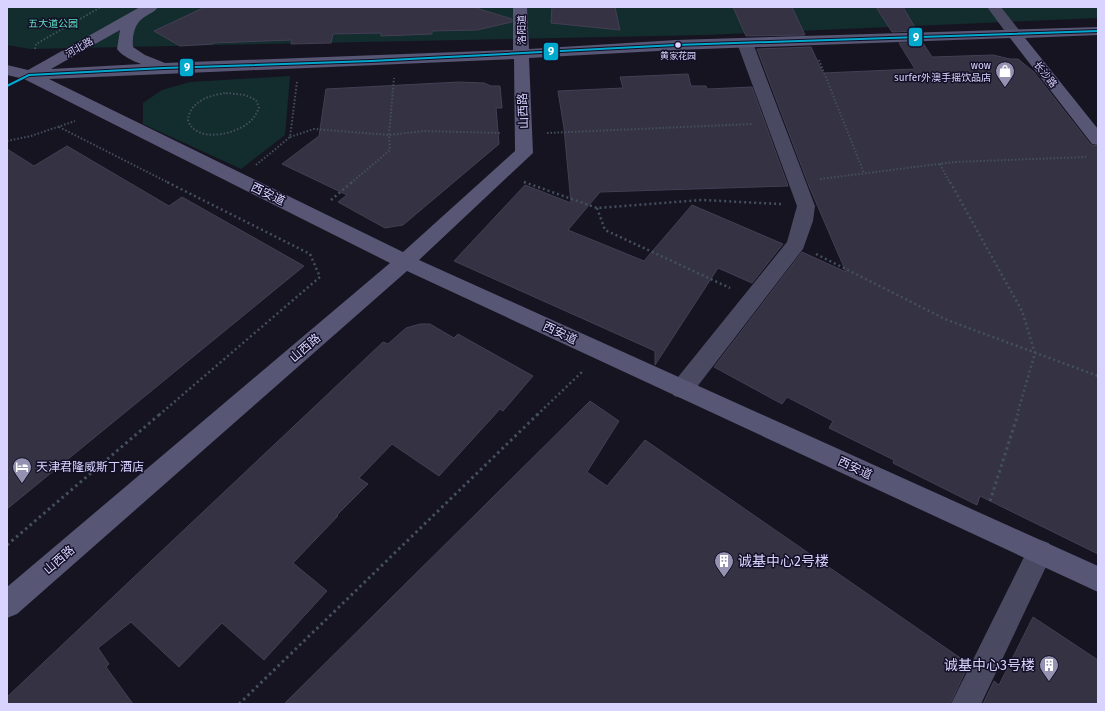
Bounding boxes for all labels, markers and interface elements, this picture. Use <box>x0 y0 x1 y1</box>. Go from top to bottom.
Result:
street label: 洛阳道 <box>516 15 528 45</box>
park label: 五大道公园 <box>28 18 78 30</box>
line badge: 9 <box>908 27 923 47</box>
text: 9 <box>913 31 919 44</box>
street label: 河北路 <box>63 35 96 60</box>
marker: 黄家花园 <box>673 40 683 50</box>
line badge: 9 <box>543 42 559 61</box>
text: 9 <box>548 45 554 58</box>
place label: 黄家花园 <box>660 51 696 61</box>
line badge: 9 <box>179 58 194 77</box>
street label: 长沙路 <box>1031 59 1059 90</box>
place label: wow surfer外澳手摇饮品店 <box>894 60 991 84</box>
shop icon: wow surfer外澳手摇饮品店 <box>994 60 1016 88</box>
text: 9 <box>184 61 190 74</box>
street label: 山西路 <box>515 93 531 129</box>
street label: 西安道 <box>249 180 287 208</box>
street label: 西安道 <box>541 319 579 347</box>
street label: 山西路 <box>287 331 323 365</box>
street label: 西安道 <box>836 454 874 482</box>
hotel icon: 天津君隆威斯丁酒店 <box>11 456 33 484</box>
place label: 天津君隆威斯丁酒店 <box>36 460 144 474</box>
street label: 山西路 <box>41 543 77 577</box>
building icon: 诚基中心2号楼 <box>713 550 735 578</box>
place label: 诚基中心2号楼 <box>738 553 829 570</box>
building icon: 诚基中心3号楼 <box>1038 654 1060 682</box>
place label: 诚基中心3号楼 <box>944 657 1035 674</box>

